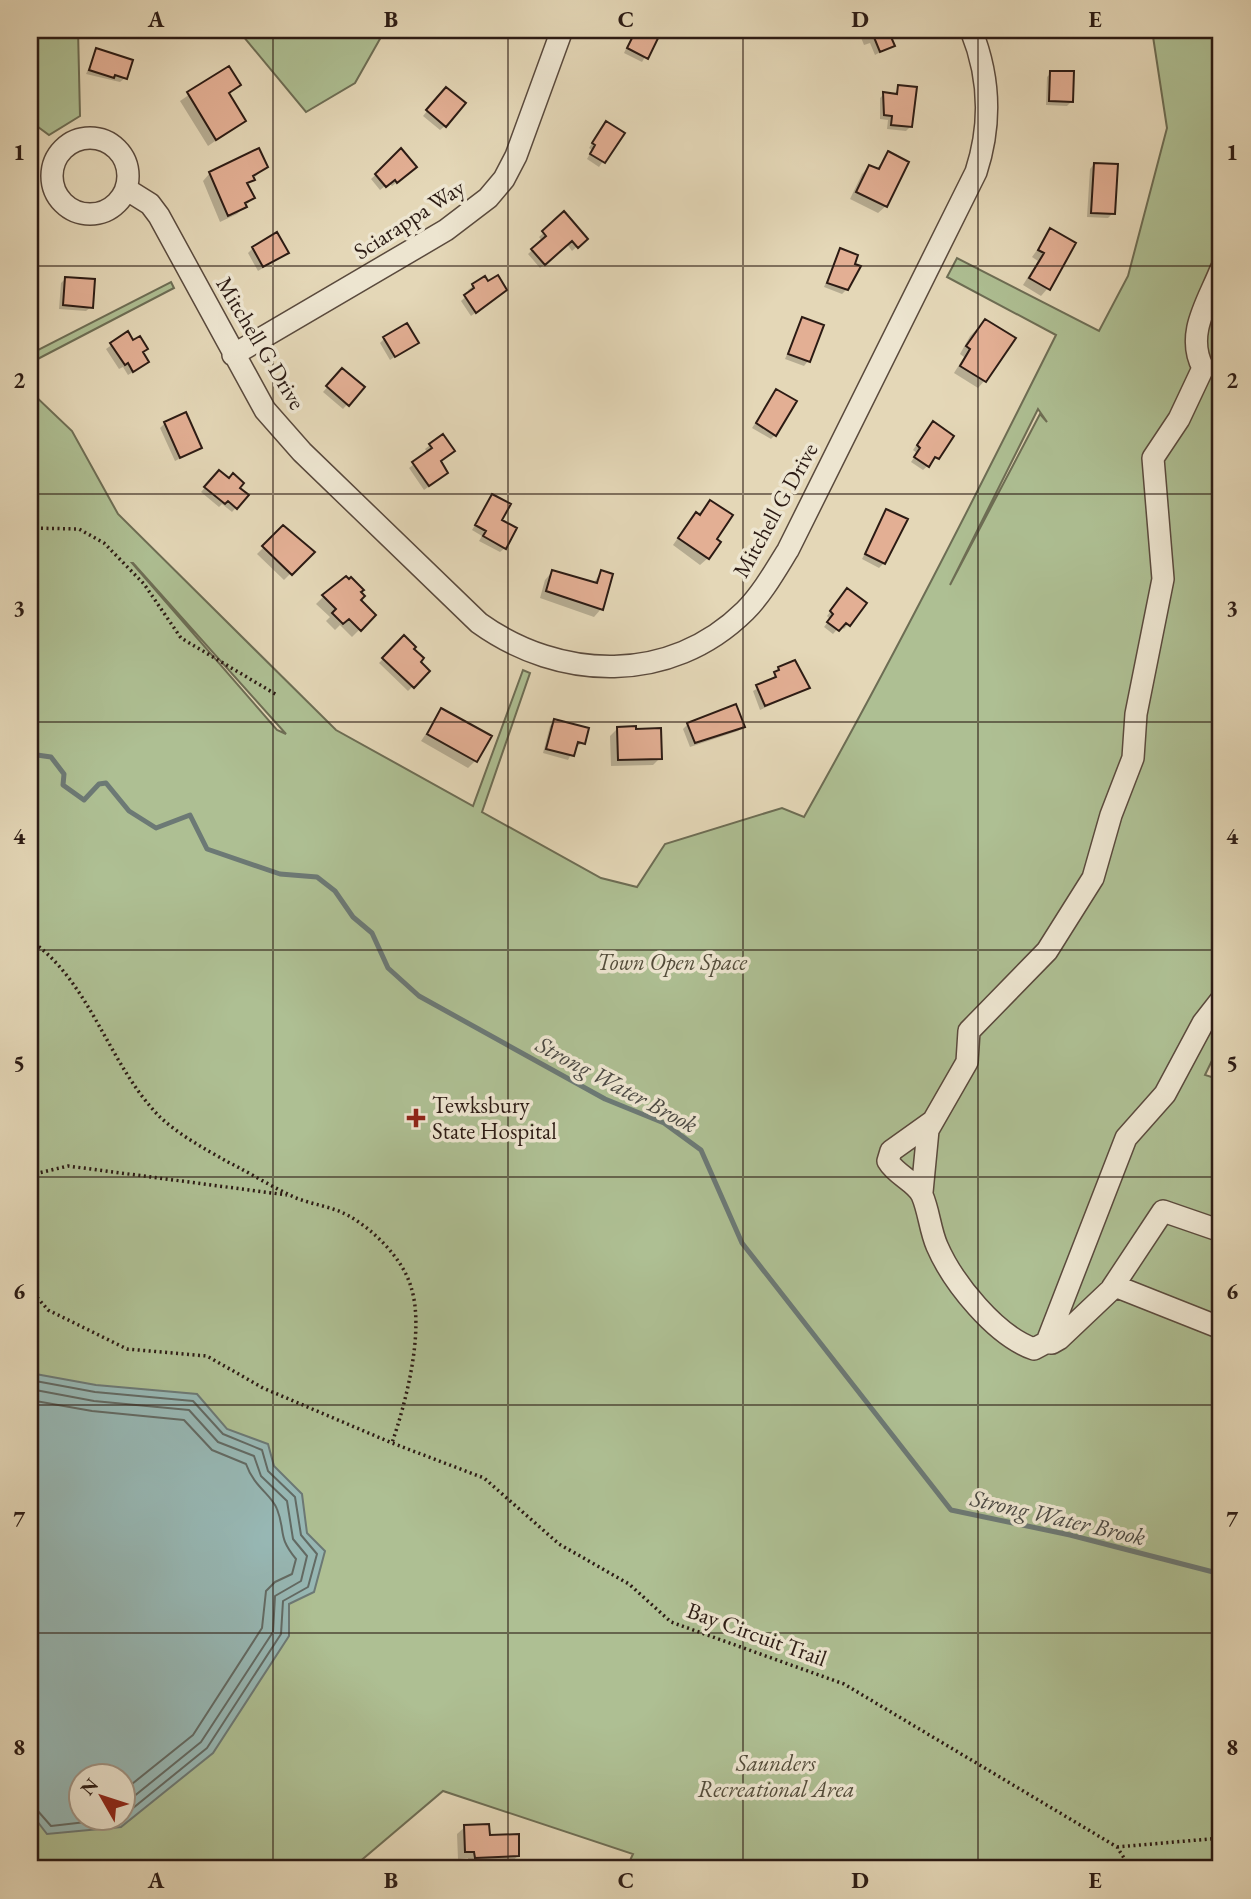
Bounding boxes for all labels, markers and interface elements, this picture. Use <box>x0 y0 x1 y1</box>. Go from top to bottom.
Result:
text: A <box>147 4 165 34</box>
text: B <box>384 4 398 34</box>
text: C <box>618 4 634 34</box>
text: D <box>851 4 869 34</box>
text: E <box>1088 4 1102 34</box>
text: 1 <box>13 137 25 167</box>
text: 1 <box>1226 137 1238 167</box>
street label: Sciarappa Way <box>348 171 471 266</box>
street label: Mitchell G Drive <box>210 271 312 415</box>
text: 2 <box>13 365 25 395</box>
text: 2 <box>1226 365 1238 395</box>
street label: Mitchell G Drive <box>726 437 824 583</box>
text: 3 <box>13 593 25 623</box>
text: 3 <box>1226 593 1238 623</box>
text: 4 <box>13 821 26 851</box>
text: 4 <box>1226 821 1239 851</box>
park label: Town Open Space <box>597 947 748 977</box>
water label: Strong Water Brook <box>530 1028 703 1140</box>
text: 5 <box>13 1048 25 1078</box>
text: 5 <box>1226 1048 1238 1078</box>
place label: Tewksbury State Hospital <box>432 1090 557 1146</box>
marker: Tewksbury State Hospital <box>406 1108 426 1128</box>
text: 6 <box>13 1276 25 1306</box>
text: 6 <box>1226 1276 1238 1306</box>
water label: Strong Water Brook <box>967 1482 1149 1552</box>
text: 7 <box>13 1504 26 1534</box>
text: 7 <box>1226 1504 1239 1534</box>
street label: Bay Circuit Trail <box>683 1595 832 1673</box>
text: 8 <box>13 1732 25 1762</box>
text: 8 <box>1226 1732 1238 1762</box>
park label: Saunders Recreational Area <box>697 1748 855 1804</box>
north arrow <box>66 1762 136 1832</box>
text: N <box>75 1772 104 1800</box>
text: A <box>147 1865 165 1895</box>
text: B <box>384 1865 398 1895</box>
text: C <box>618 1865 634 1895</box>
text: D <box>851 1865 869 1895</box>
text: E <box>1088 1865 1102 1895</box>

